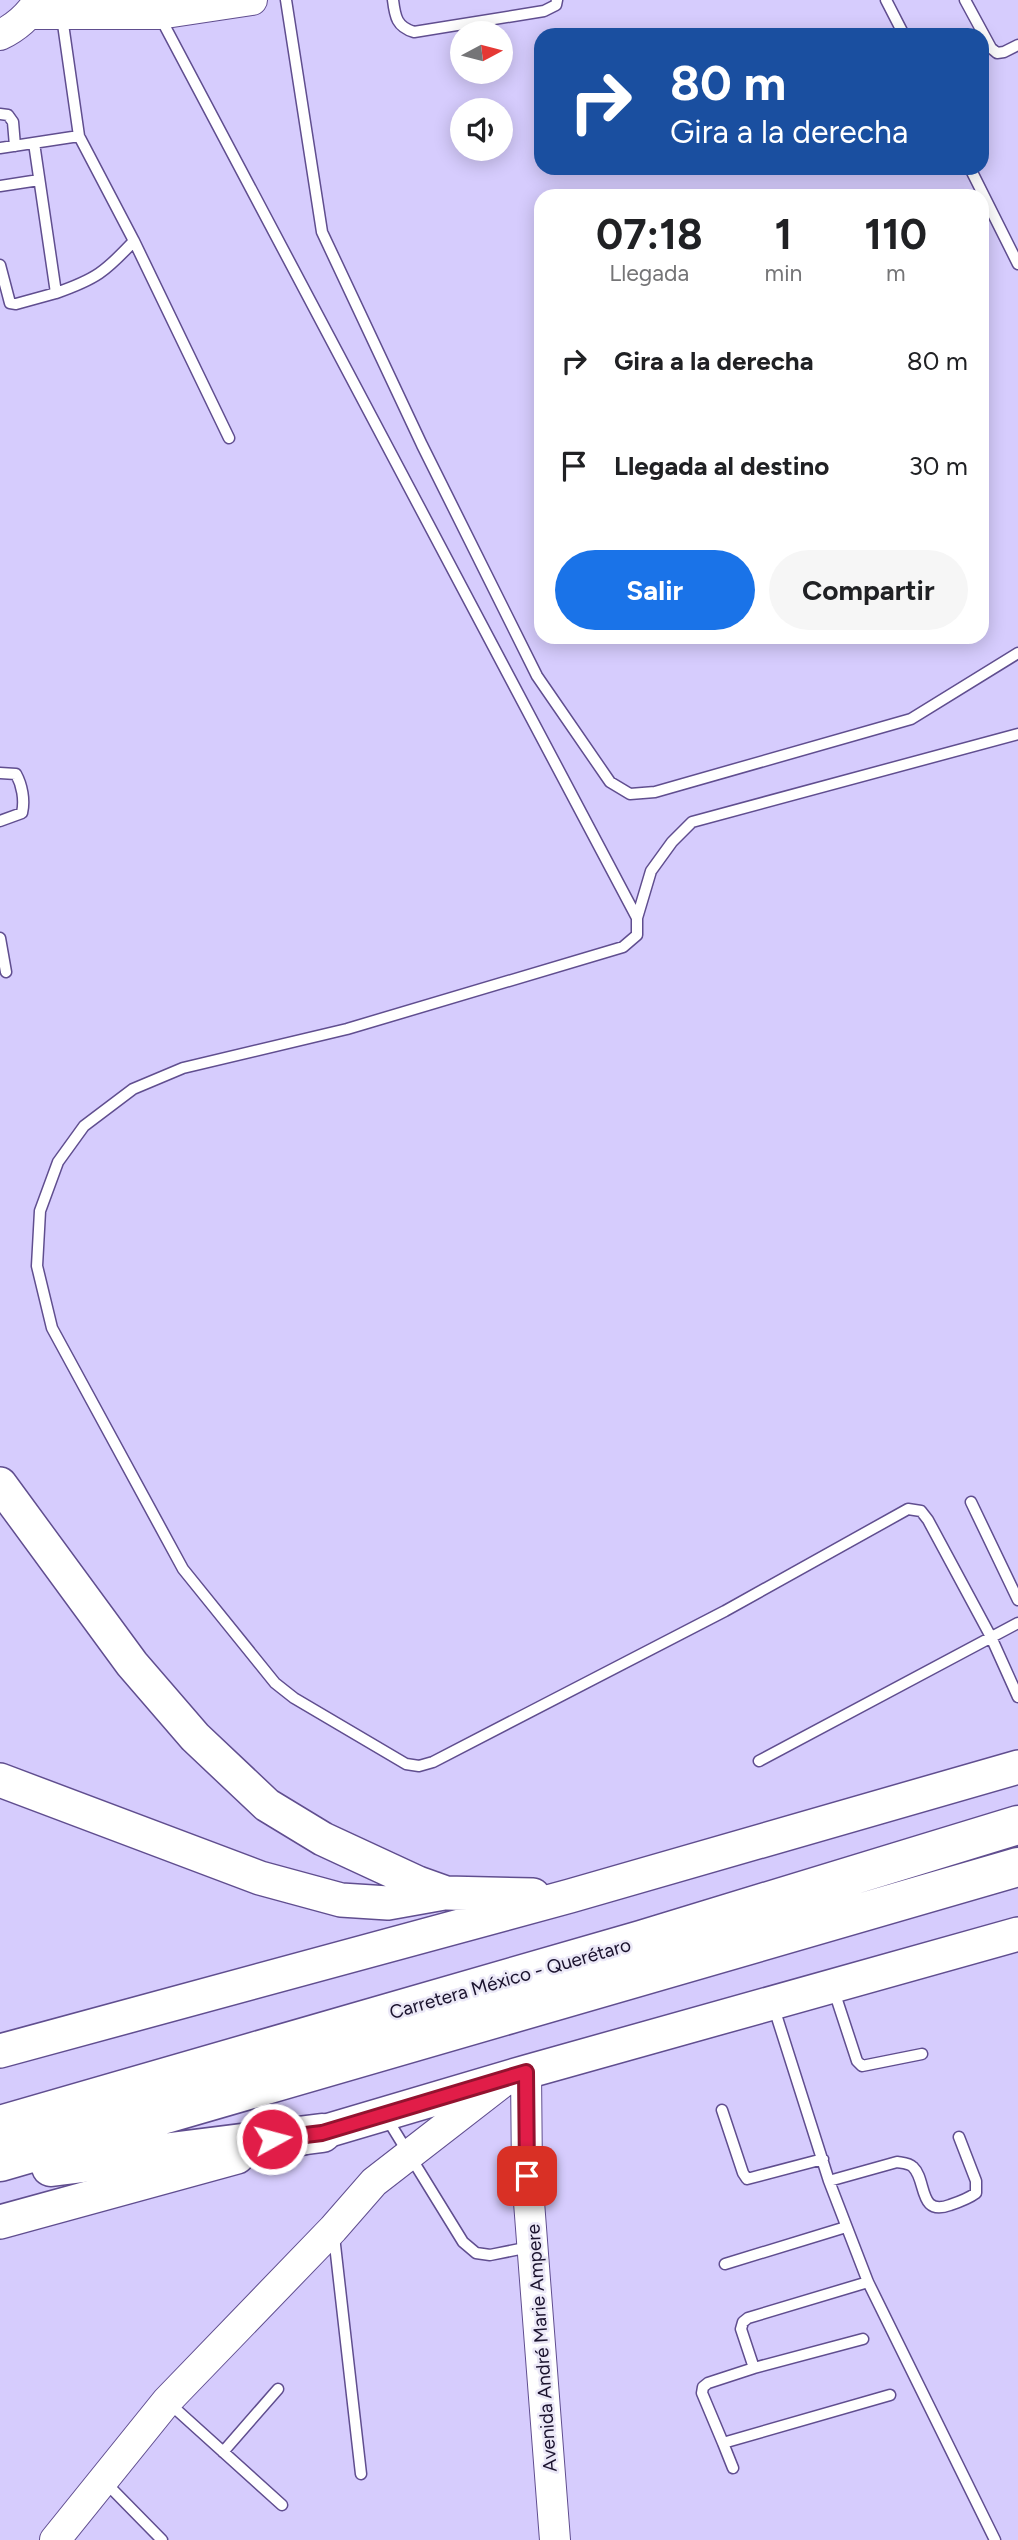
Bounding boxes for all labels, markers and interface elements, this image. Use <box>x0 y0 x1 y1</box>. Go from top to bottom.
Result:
north arrow <box>450 21 513 84</box>
map controls <box>450 21 513 161</box>
text: 80 m <box>670 53 786 112</box>
icon: right <box>555 56 646 147</box>
button: sound <box>450 98 513 161</box>
text: Gira a la derecha <box>670 113 908 151</box>
text: 07:18 <box>596 209 703 260</box>
text: 1 <box>775 209 792 260</box>
text: 110 <box>864 209 927 260</box>
text: Llegada <box>609 259 689 287</box>
text: min <box>765 259 802 287</box>
text: m <box>886 259 905 287</box>
icon: right <box>555 342 593 380</box>
text: Gira a la derecha <box>614 345 814 377</box>
text: 80 m <box>907 345 968 377</box>
icon: arrive <box>555 447 593 485</box>
text: Llegada al destino <box>614 450 829 482</box>
text: 30 m <box>909 450 968 482</box>
button: Salir <box>555 550 755 630</box>
button: Compartir <box>769 550 968 630</box>
street label: Carretera México - Querétaro <box>387 1933 634 2024</box>
position arrow <box>235 2102 309 2176</box>
pin <box>497 2146 557 2206</box>
icon: arrive <box>508 2157 546 2195</box>
street label: Avenida André Marie Ampere <box>521 2223 562 2473</box>

